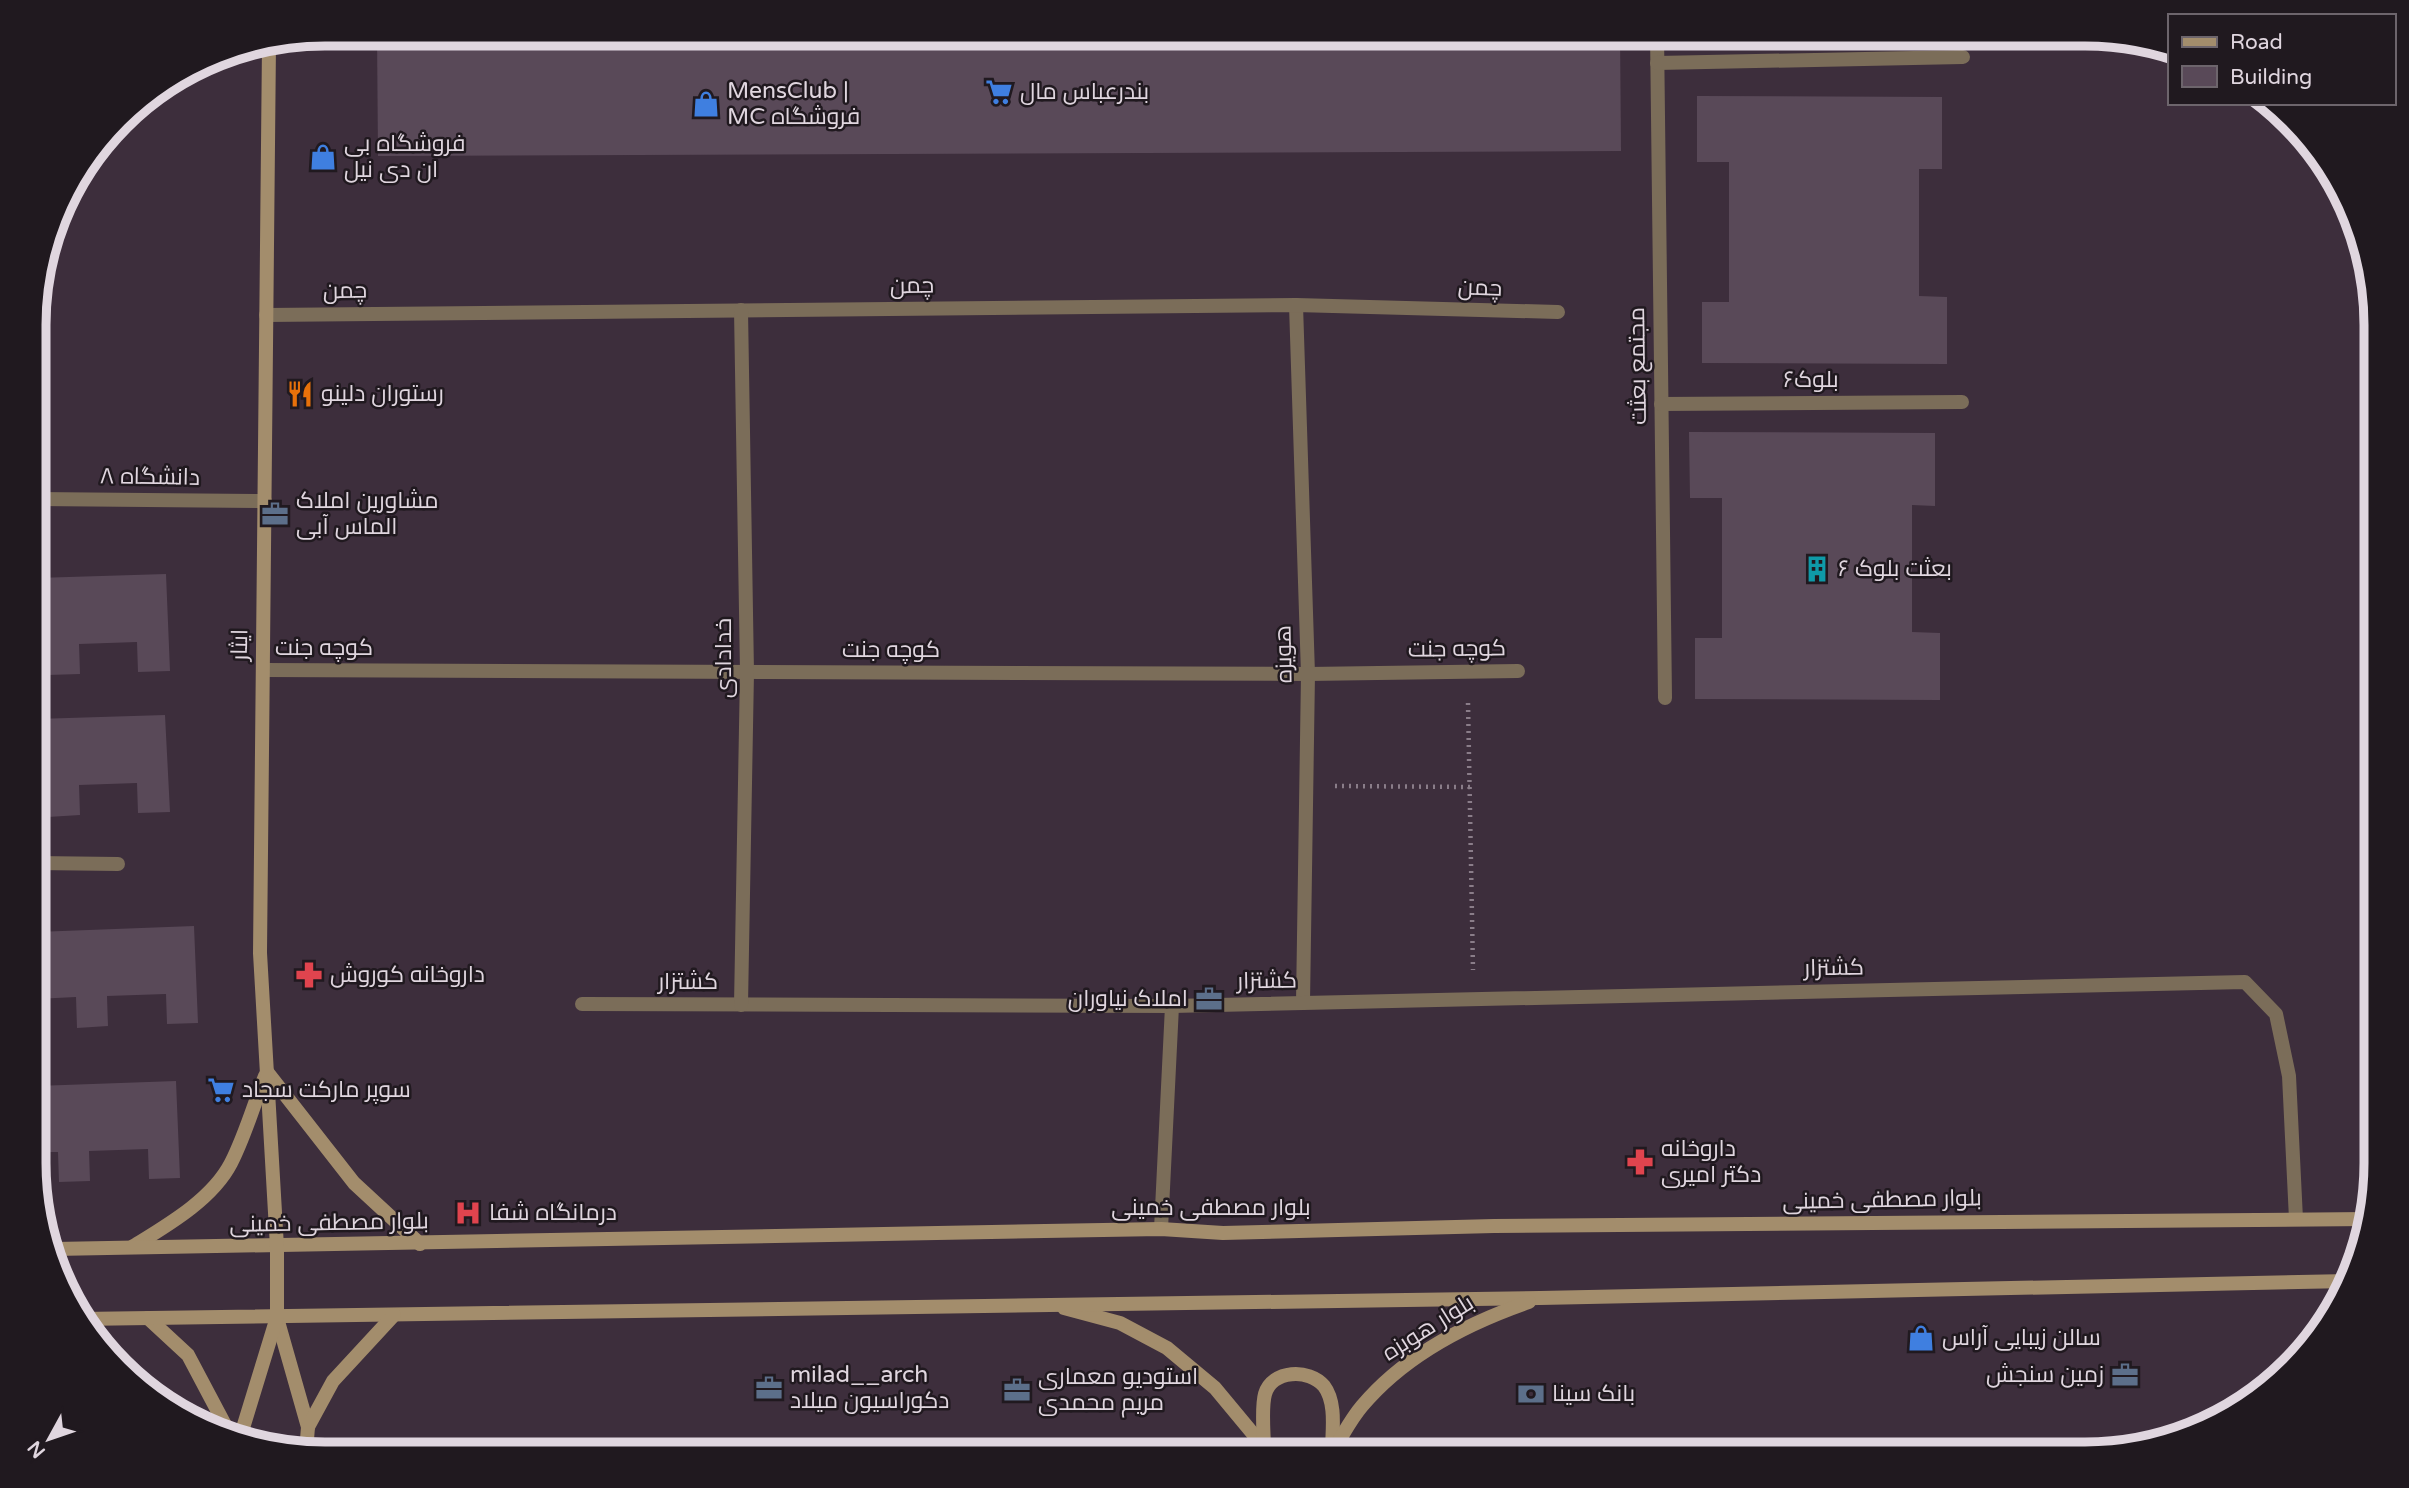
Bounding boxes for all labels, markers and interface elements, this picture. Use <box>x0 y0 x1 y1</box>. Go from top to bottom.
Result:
legend <box>2168 14 2395 105</box>
text: Road <box>2230 30 2283 55</box>
text: Building <box>2230 65 2312 90</box>
place label: MensClub | MC فروشگاه <box>727 77 860 131</box>
supermarket icon: بندرعباس مال <box>984 77 1014 107</box>
place label: بندرعباس مال <box>1020 78 1149 106</box>
shop icon: MensClub | MC فروشگاه <box>691 89 721 119</box>
place label: فروشگاه بی ان دی نیل <box>344 130 465 184</box>
shop icon: فروشگاه بی ان دی نیل <box>308 142 338 172</box>
street label: چمن <box>890 272 934 300</box>
street label: چمن <box>1457 273 1503 303</box>
street label: چمن <box>323 277 367 305</box>
street label: مجتمع بعثت <box>1623 307 1654 425</box>
street label: بلوک۶ <box>1783 366 1839 394</box>
restaurant icon: رستوران دلینو <box>285 379 315 409</box>
place label: رستوران دلینو <box>321 380 444 408</box>
street label: دانشگاه ۸ <box>100 462 200 492</box>
place label: مشاورین املاک الماس آبی <box>296 487 439 541</box>
office icon: مشاورین املاک الماس آبی <box>260 499 290 529</box>
building icon: بعثت بلوک ۶ <box>1802 554 1832 584</box>
place label: بعثت بلوک ۶ <box>1838 555 1952 583</box>
street label: خدادادی <box>710 618 738 698</box>
street label: هویزه <box>1269 625 1299 683</box>
street label: ایثار <box>226 629 254 663</box>
street label: کوچه جنت <box>275 634 373 662</box>
street label: کوچه جنت <box>1408 634 1506 664</box>
street label: کوچه جنت <box>842 636 940 664</box>
street label: کشتزار <box>1802 953 1864 983</box>
pharmacy icon: داروخانه کوروش <box>294 960 324 990</box>
place label: داروخانه کوروش <box>330 961 485 989</box>
street label: کشتزار <box>1235 966 1297 996</box>
street label: کشتزار <box>656 968 718 996</box>
office icon: املاک نیاوران <box>1194 984 1224 1014</box>
place label: املاک نیاوران <box>1068 985 1188 1013</box>
supermarket icon: سوپر مارکت سجاد <box>206 1075 236 1105</box>
place label: سوپر مارکت سجاد <box>242 1076 411 1104</box>
place label: داروخانه دکتر امیری <box>1661 1135 1761 1189</box>
pharmacy icon: داروخانه دکتر امیری <box>1625 1147 1655 1177</box>
street label: بلوار مصطفی خمینی <box>1782 1184 1982 1216</box>
street label: بلوار مصطفی خمینی <box>1111 1194 1311 1222</box>
hospital icon: درمانگاه شفا <box>453 1198 483 1228</box>
place label: درمانگاه شفا <box>489 1199 617 1227</box>
street label: بلوار مصطفی خمینی <box>229 1207 429 1239</box>
street label: بلوار هوبزه <box>1377 1289 1479 1367</box>
shop icon: سالن زیبایی آراس <box>1906 1323 1936 1353</box>
place label: سالن زیبایی آراس <box>1942 1324 2101 1352</box>
office icon: زمین سنجش <box>2110 1360 2140 1390</box>
place label: milad__arch دکوراسیون میلاد <box>790 1361 949 1415</box>
place label: زمین سنجش <box>1986 1361 2104 1389</box>
place label: استودیو معماری مریم محمدی <box>1038 1363 1198 1418</box>
office icon: milad__arch دکوراسیون میلاد <box>754 1373 784 1403</box>
office icon: استودیو معماری مریم محمدی <box>1002 1375 1032 1405</box>
bank icon: بانک سینا <box>1516 1379 1546 1409</box>
place label: بانک سینا <box>1552 1380 1635 1408</box>
north arrow <box>14 1404 84 1474</box>
text: N <box>23 1436 50 1462</box>

